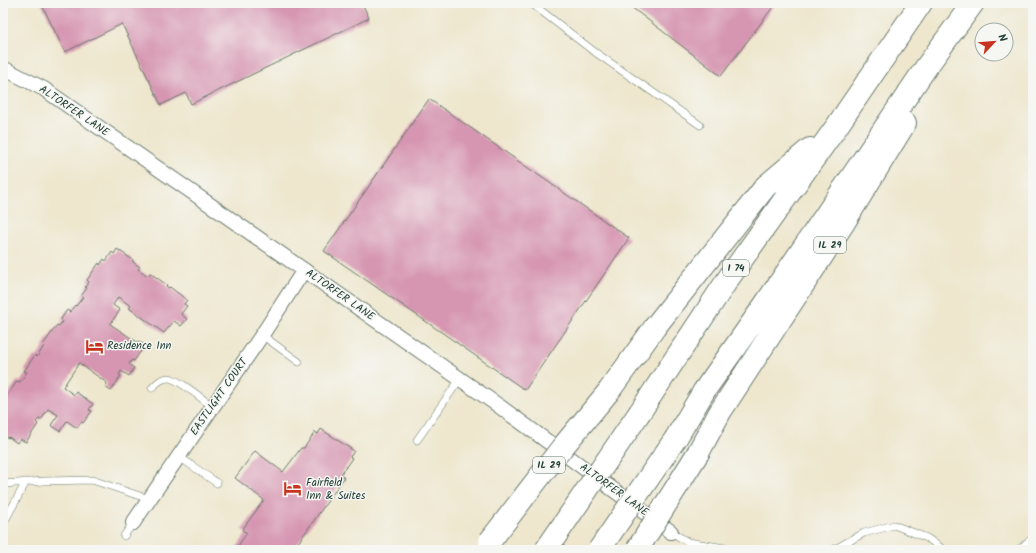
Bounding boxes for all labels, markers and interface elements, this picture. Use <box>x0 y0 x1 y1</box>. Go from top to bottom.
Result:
north arrow <box>974 22 1014 62</box>
text: N <box>992 31 1012 45</box>
street label: ALTORFER LANE <box>35 81 113 142</box>
road number: IL 29 <box>814 237 846 253</box>
road number: I 74 <box>723 260 749 276</box>
street label: ALTORFER LANE <box>302 264 379 326</box>
hotel icon: Residence Inn <box>84 336 104 356</box>
place label: Residence Inn <box>107 337 172 355</box>
street label: EASTLIGHT COURT <box>186 354 253 439</box>
road number: IL 29 <box>533 457 565 473</box>
street label: ALTORFER LANE <box>576 459 653 522</box>
place label: Fairfield Inn & Suites <box>306 474 366 505</box>
hotel icon: Fairfield Inn & Suites <box>283 479 303 499</box>

